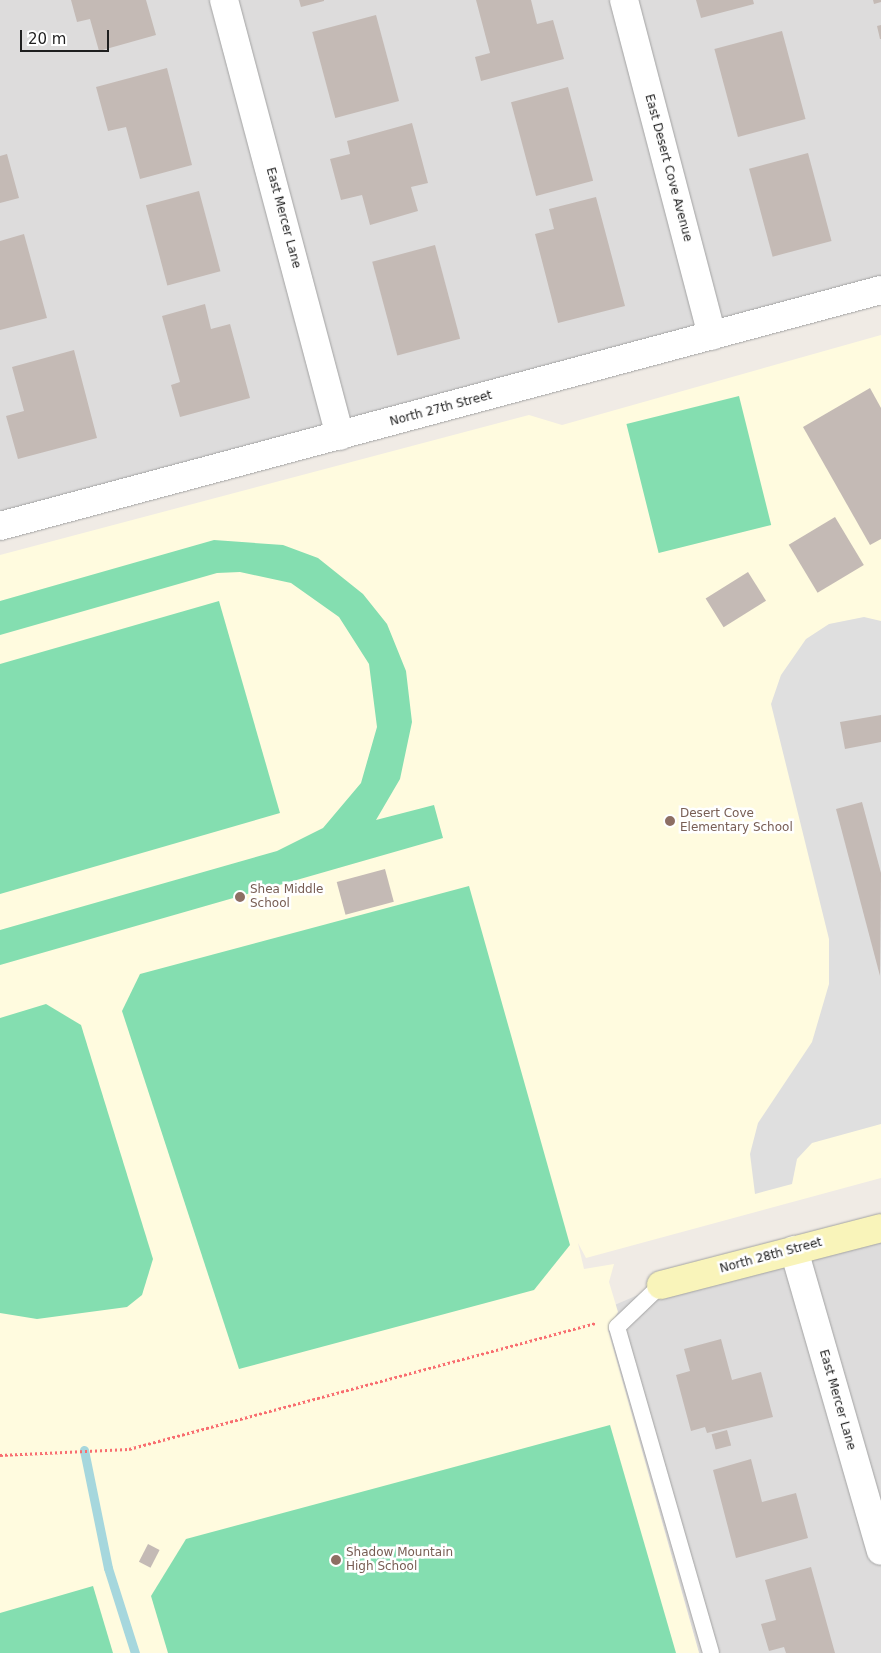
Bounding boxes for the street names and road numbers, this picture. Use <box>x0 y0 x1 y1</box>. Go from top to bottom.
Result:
street label: East Desert Cove Avenue <box>641 93 695 243</box>
street label: East Mercer Lane <box>263 166 303 270</box>
street label: North 27th Street <box>388 388 494 430</box>
street label: North 28th Street <box>718 1235 824 1277</box>
street label: East Mercer Lane <box>816 1348 858 1452</box>

